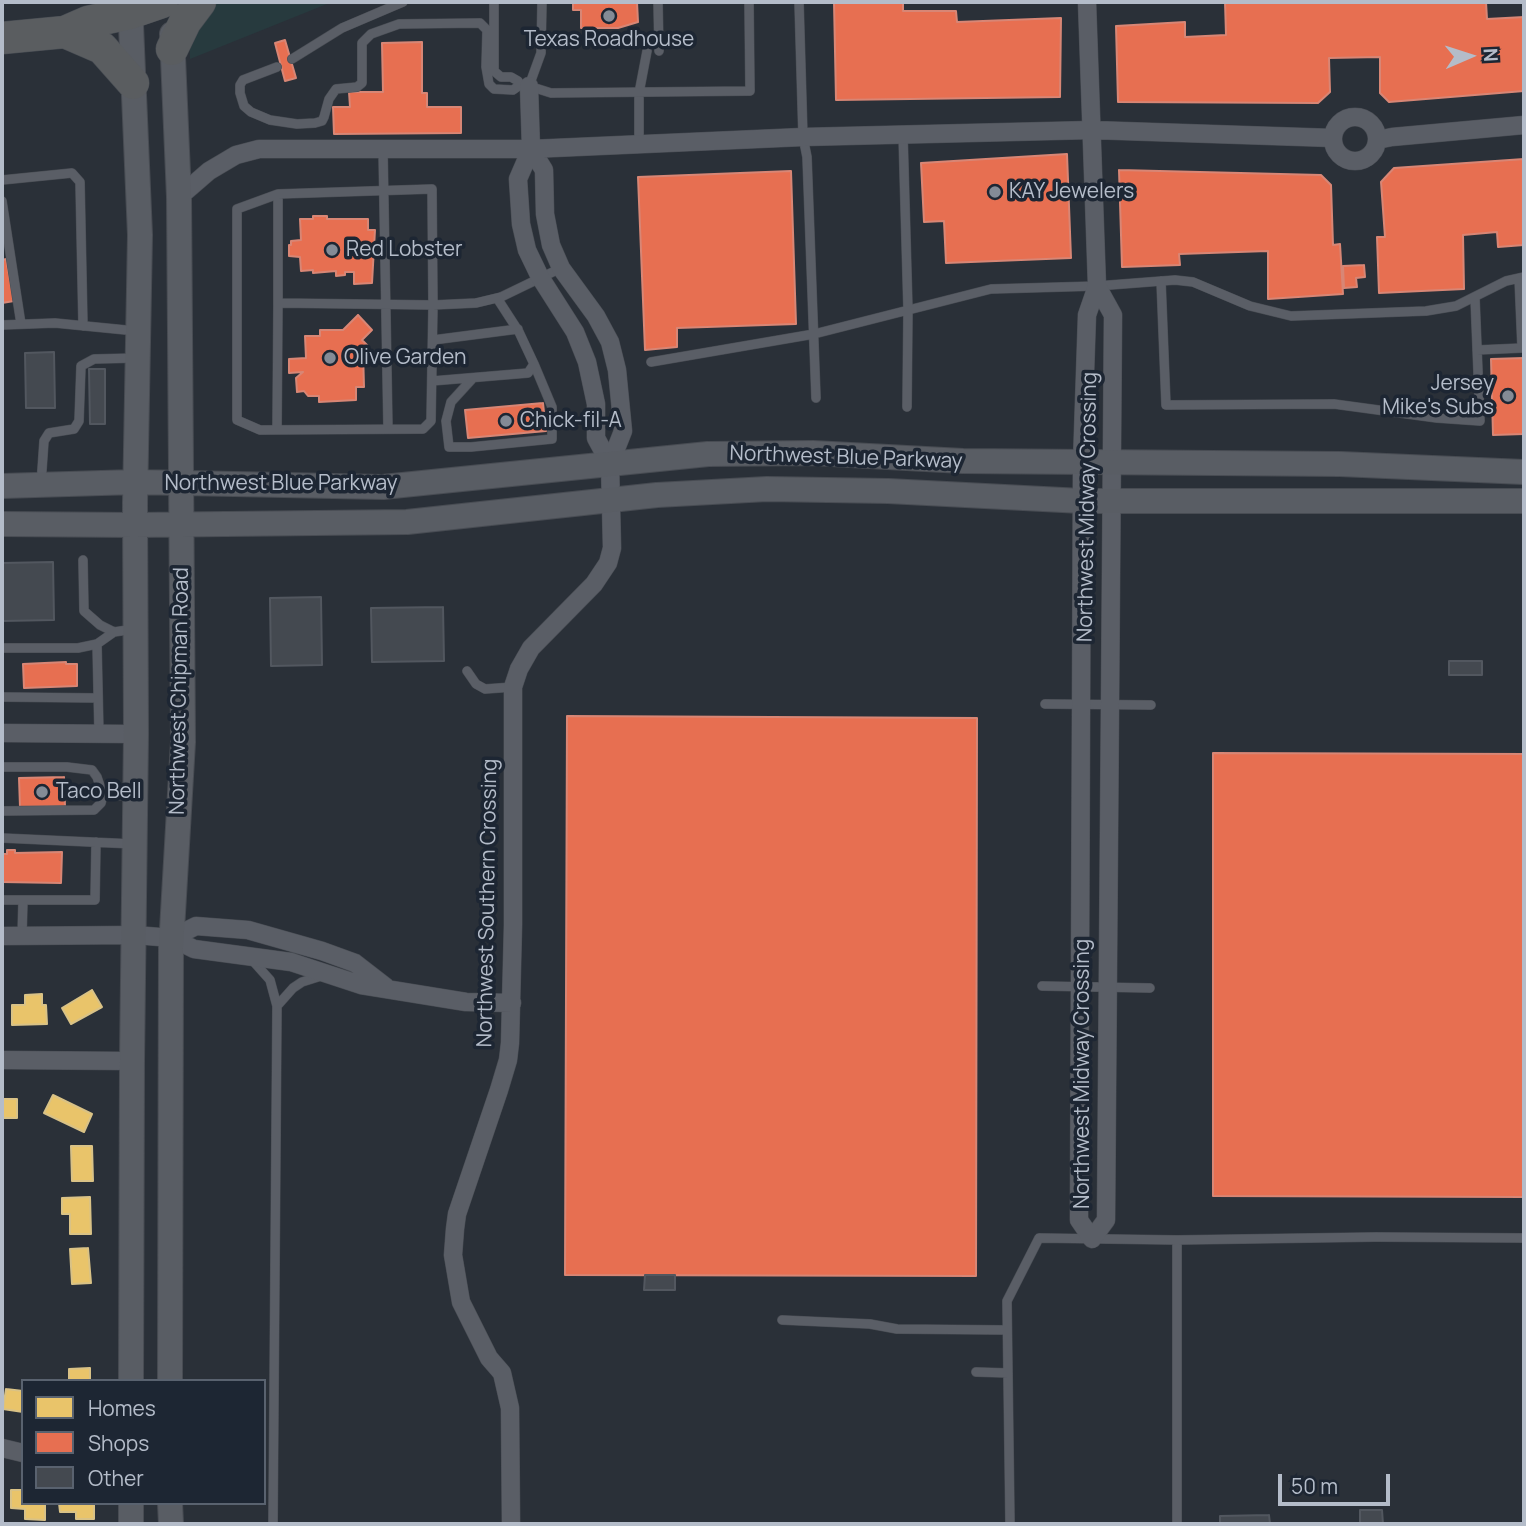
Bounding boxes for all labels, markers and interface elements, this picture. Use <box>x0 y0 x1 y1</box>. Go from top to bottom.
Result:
marker: Texas Roadhouse <box>601 8 617 24</box>
north arrow <box>1435 21 1505 91</box>
place label: Texas Roadhouse <box>524 27 694 53</box>
text: N <box>1478 47 1504 62</box>
place label: KAY Jewelers <box>1009 179 1134 205</box>
marker: KAY Jewelers <box>987 184 1003 200</box>
place label: Red Lobster <box>346 237 462 263</box>
marker: Red Lobster <box>324 242 340 258</box>
place label: Olive Garden <box>344 345 466 371</box>
marker: Olive Garden <box>322 350 338 366</box>
place label: Jersey Mike's Subs <box>1382 371 1494 421</box>
street label: Northwest Midway Crossing <box>1073 372 1103 642</box>
marker: Jersey Mike's Subs <box>1500 388 1516 404</box>
place label: Chick-fil-A <box>520 408 622 434</box>
marker: Chick-fil-A <box>498 413 514 429</box>
street label: Northwest Blue Parkway <box>729 441 963 475</box>
street label: Northwest Blue Parkway <box>164 471 398 497</box>
street label: Northwest Chipman Road <box>165 567 195 815</box>
street label: Northwest Southern Crossing <box>473 758 503 1048</box>
place label: Taco Bell <box>56 779 142 805</box>
marker: Taco Bell <box>34 784 50 800</box>
street label: Northwest Midway Crossing <box>1070 939 1096 1209</box>
legend <box>21 1379 266 1505</box>
text: Homes <box>88 1394 156 1422</box>
text: Shops <box>88 1429 149 1457</box>
scale bar <box>1281 1460 1393 1504</box>
text: Other <box>88 1464 144 1492</box>
text: 50 m <box>1291 1472 1338 1500</box>

